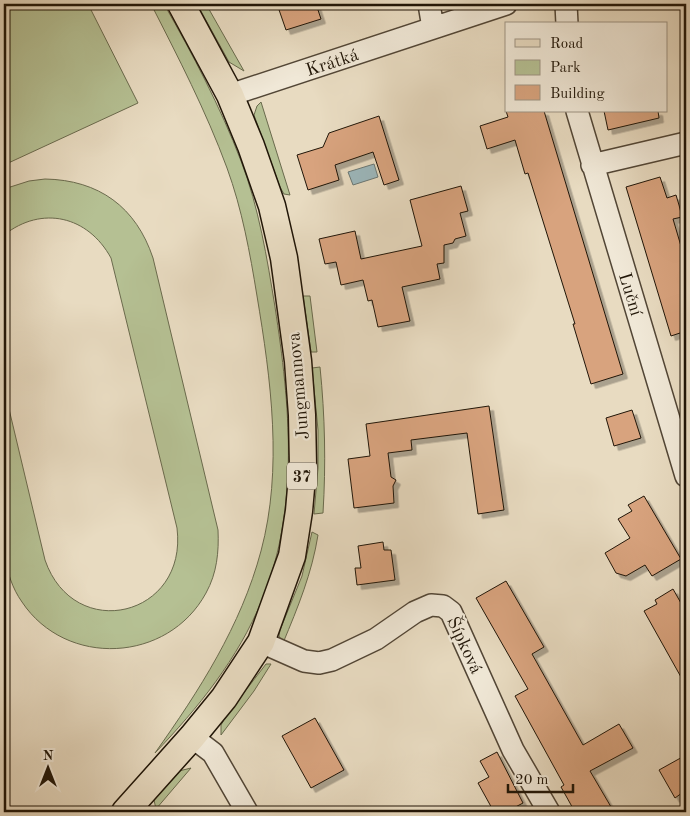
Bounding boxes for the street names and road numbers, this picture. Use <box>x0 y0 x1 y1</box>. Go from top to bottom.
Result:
street label: Krátká <box>304 46 361 80</box>
street label: Luční <box>615 271 645 318</box>
street label: Jungmannova <box>285 332 313 440</box>
road number: 37 <box>287 462 317 490</box>
street label: Šípková <box>443 612 490 677</box>

